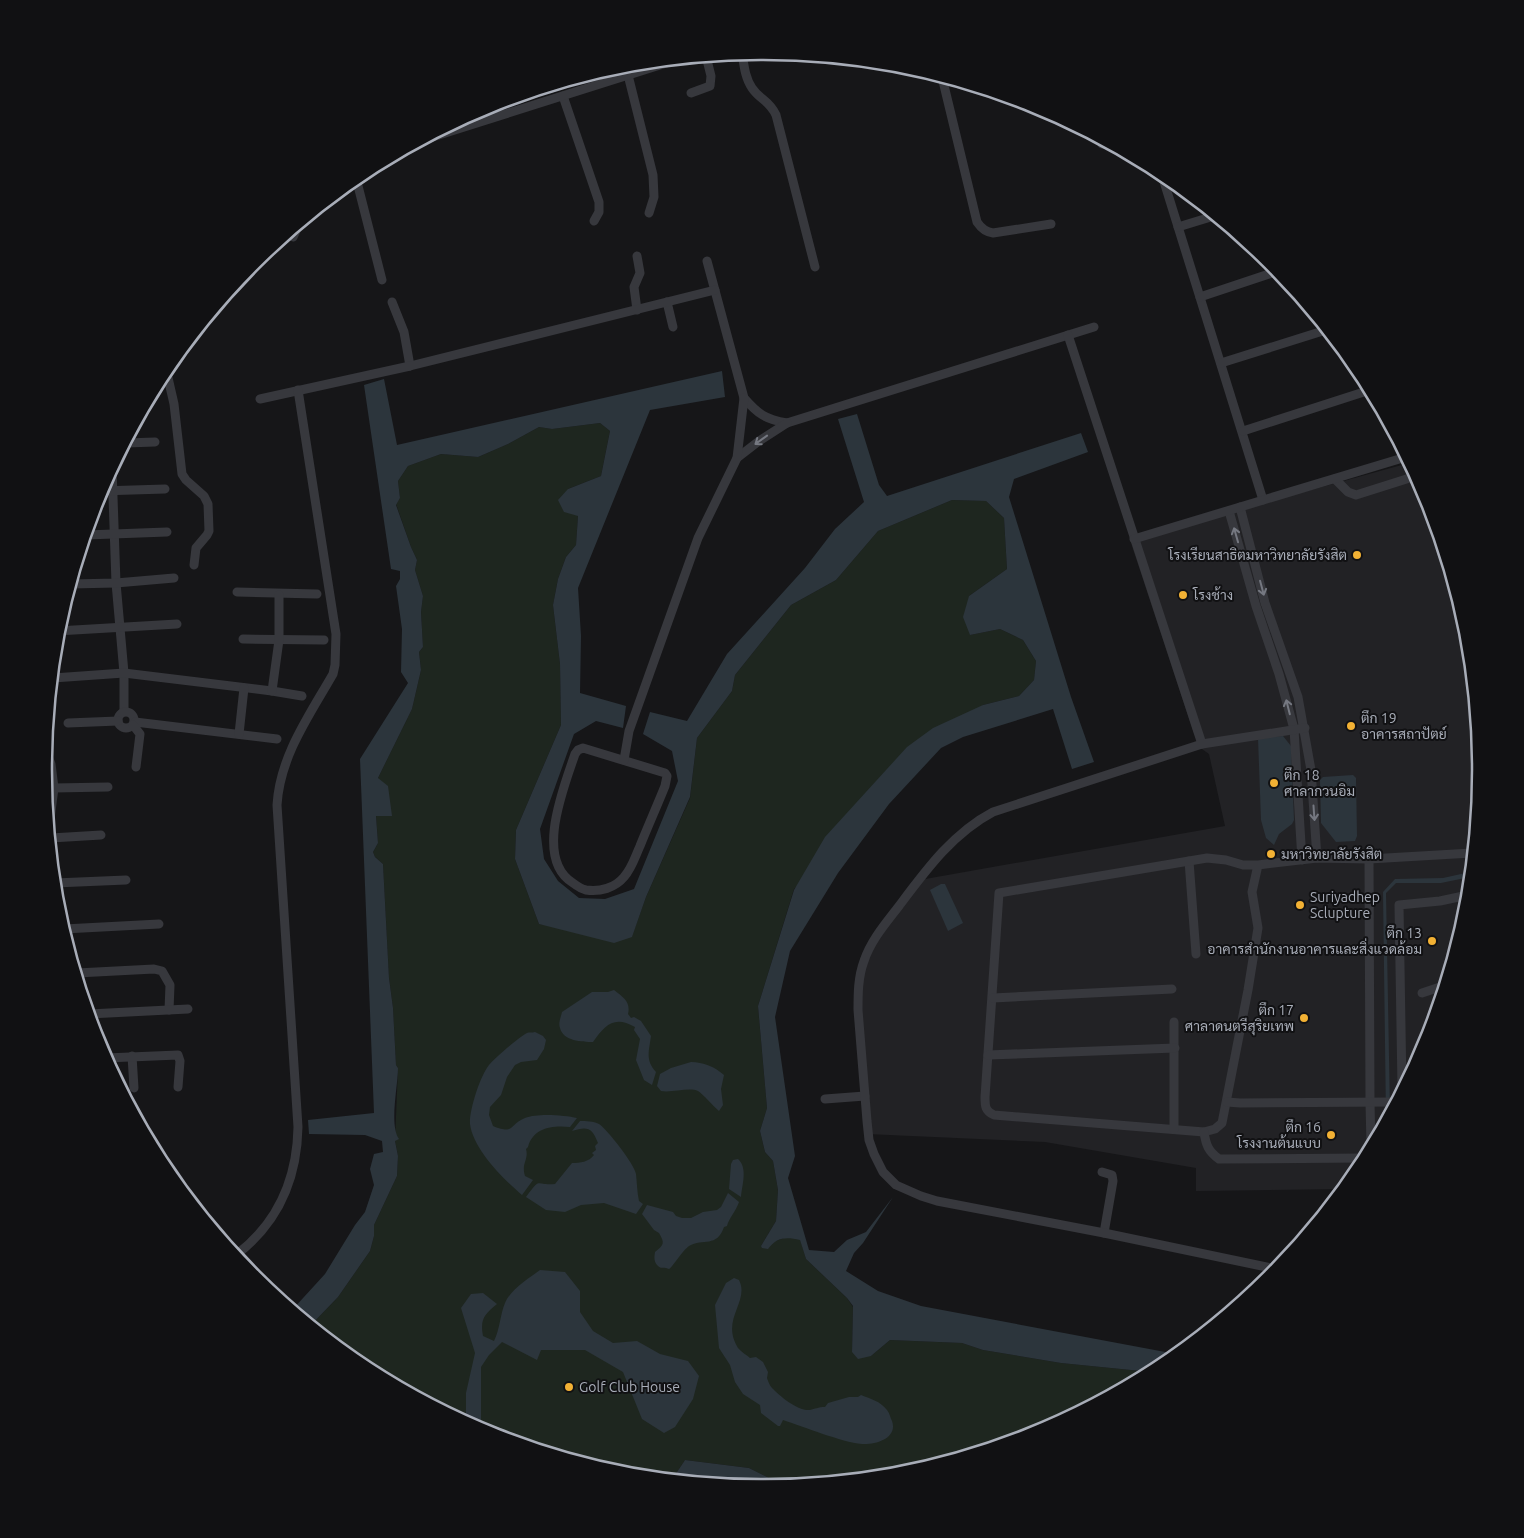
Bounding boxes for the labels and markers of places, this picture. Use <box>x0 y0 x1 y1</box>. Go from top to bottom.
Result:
place label: โรงเรียนสาธิตมหาวิทยาลัยรังสิต <box>1167 546 1347 563</box>
marker: โรงเรียนสาธิตมหาวิทยาลัยรังสิต <box>1351 549 1363 561</box>
place label: โรงช้าง <box>1192 586 1233 603</box>
marker: โรงช้าง <box>1177 589 1189 601</box>
place label: ตึก 19 อาคารสถาปัตย์ <box>1361 710 1447 742</box>
marker: ตึก 19 อาคารสถาปัตย์ <box>1345 720 1357 732</box>
place label: ตึก 18 ศาลากวนอิม <box>1284 767 1355 799</box>
marker: ตึก 18 ศาลากวนอิม <box>1268 777 1280 789</box>
place label: มหาวิทยาลัยรังสิต <box>1281 846 1382 862</box>
marker: มหาวิทยาลัยรังสิต <box>1265 848 1277 860</box>
place label: Suriyadhep Sclupture <box>1310 889 1380 921</box>
marker: Suriyadhep Sclupture <box>1294 899 1306 911</box>
place label: ตึก 13 อาคารสำนักงานอาคารและสิ่งแวดล้อม <box>1207 925 1422 957</box>
marker: ตึก 13 อาคารสำนักงานอาคารและสิ่งแวดล้อม <box>1426 935 1438 947</box>
place label: ตึก 17 ศาลาดนตรีสุริยเทพ <box>1185 1002 1294 1036</box>
marker: ตึก 17 ศาลาดนตรีสุริยเทพ <box>1298 1012 1310 1024</box>
place label: ตึก 16 โรงงานต้นแบบ <box>1236 1119 1321 1151</box>
marker: ตึก 16 โรงงานต้นแบบ <box>1325 1129 1337 1141</box>
place label: Golf Club House <box>579 1379 680 1395</box>
marker: Golf Club House <box>563 1381 575 1393</box>

